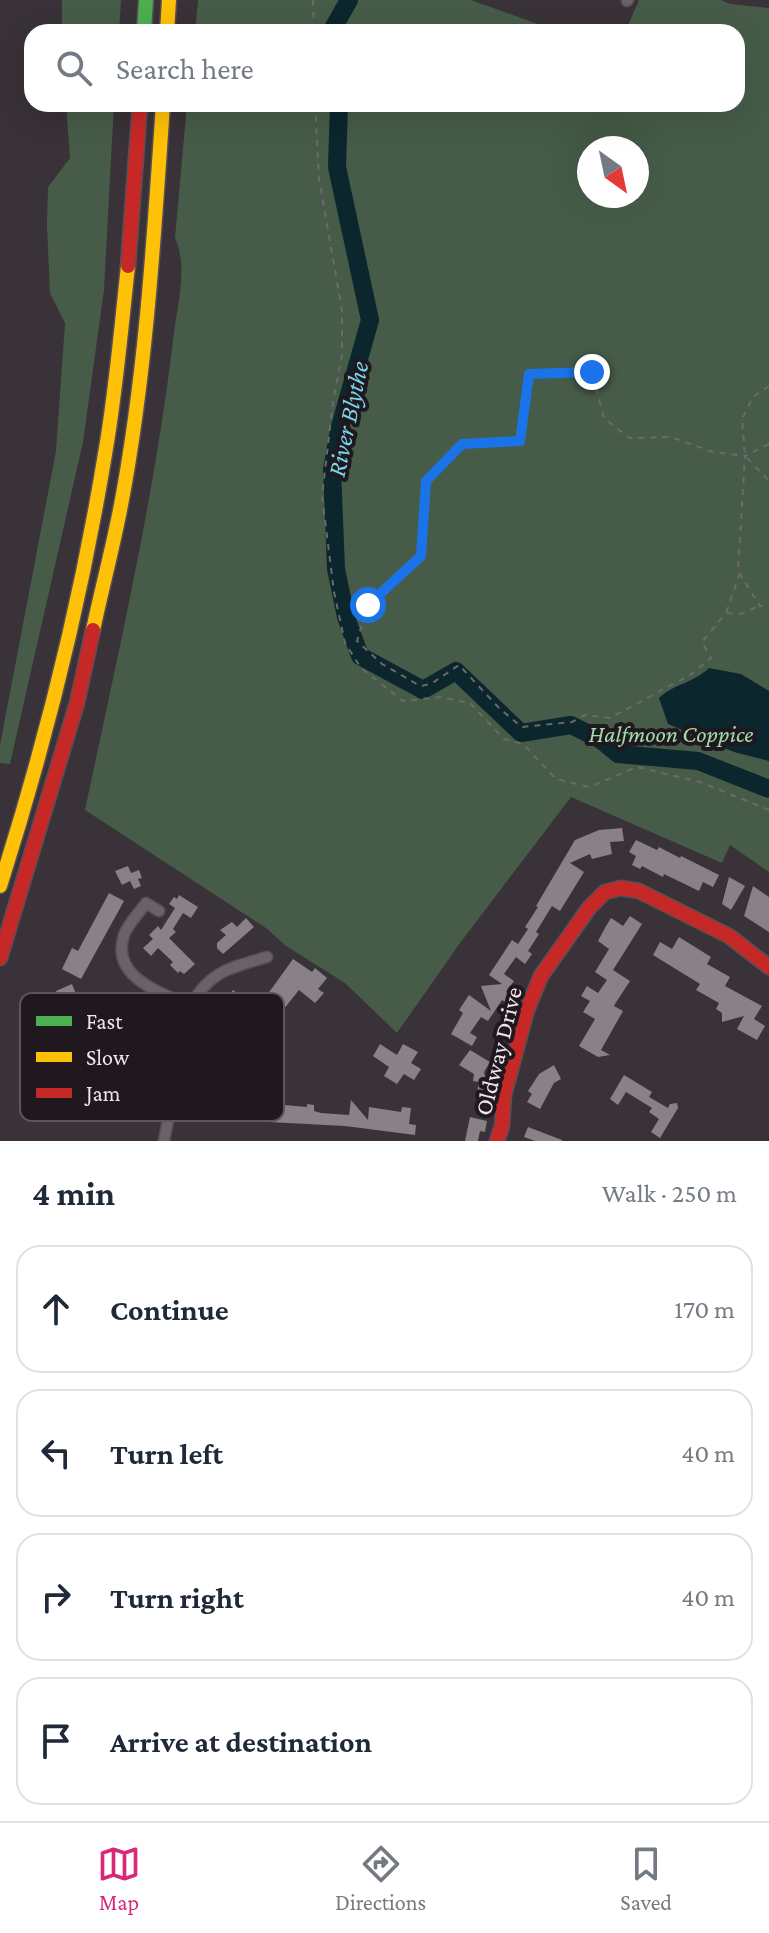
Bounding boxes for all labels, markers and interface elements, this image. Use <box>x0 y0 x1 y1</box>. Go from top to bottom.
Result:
search box <box>24 24 745 112</box>
icon: search <box>52 46 96 90</box>
text: Search here <box>116 52 254 85</box>
north arrow <box>577 136 649 208</box>
route end <box>574 354 610 390</box>
water label: River Blythe <box>322 359 374 479</box>
route start <box>350 587 386 623</box>
park label: Halfmoon Coppice <box>589 720 753 747</box>
street label: Oldway Drive <box>469 984 527 1118</box>
legend <box>20 993 284 1121</box>
text: Fast <box>86 1009 123 1034</box>
text: Slow <box>86 1045 130 1070</box>
text: Jam <box>84 1081 121 1106</box>
text: 4 min <box>32 1175 115 1212</box>
text: Walk · 250 m <box>602 1179 737 1208</box>
icon: ahead <box>34 1287 78 1331</box>
text: Continue <box>110 1293 229 1326</box>
text: 170 m <box>674 1295 735 1324</box>
icon: left <box>34 1431 78 1475</box>
text: Turn left <box>110 1437 223 1470</box>
text: 40 m <box>681 1439 735 1468</box>
icon: right <box>34 1575 78 1619</box>
text: Turn right <box>110 1581 244 1614</box>
text: 40 m <box>681 1583 735 1612</box>
icon: arrive <box>34 1719 78 1763</box>
text: Arrive at destination <box>110 1725 372 1758</box>
tab: Map <box>97 1842 141 1915</box>
tab: Directions <box>335 1842 426 1915</box>
tab: Saved <box>620 1842 672 1915</box>

